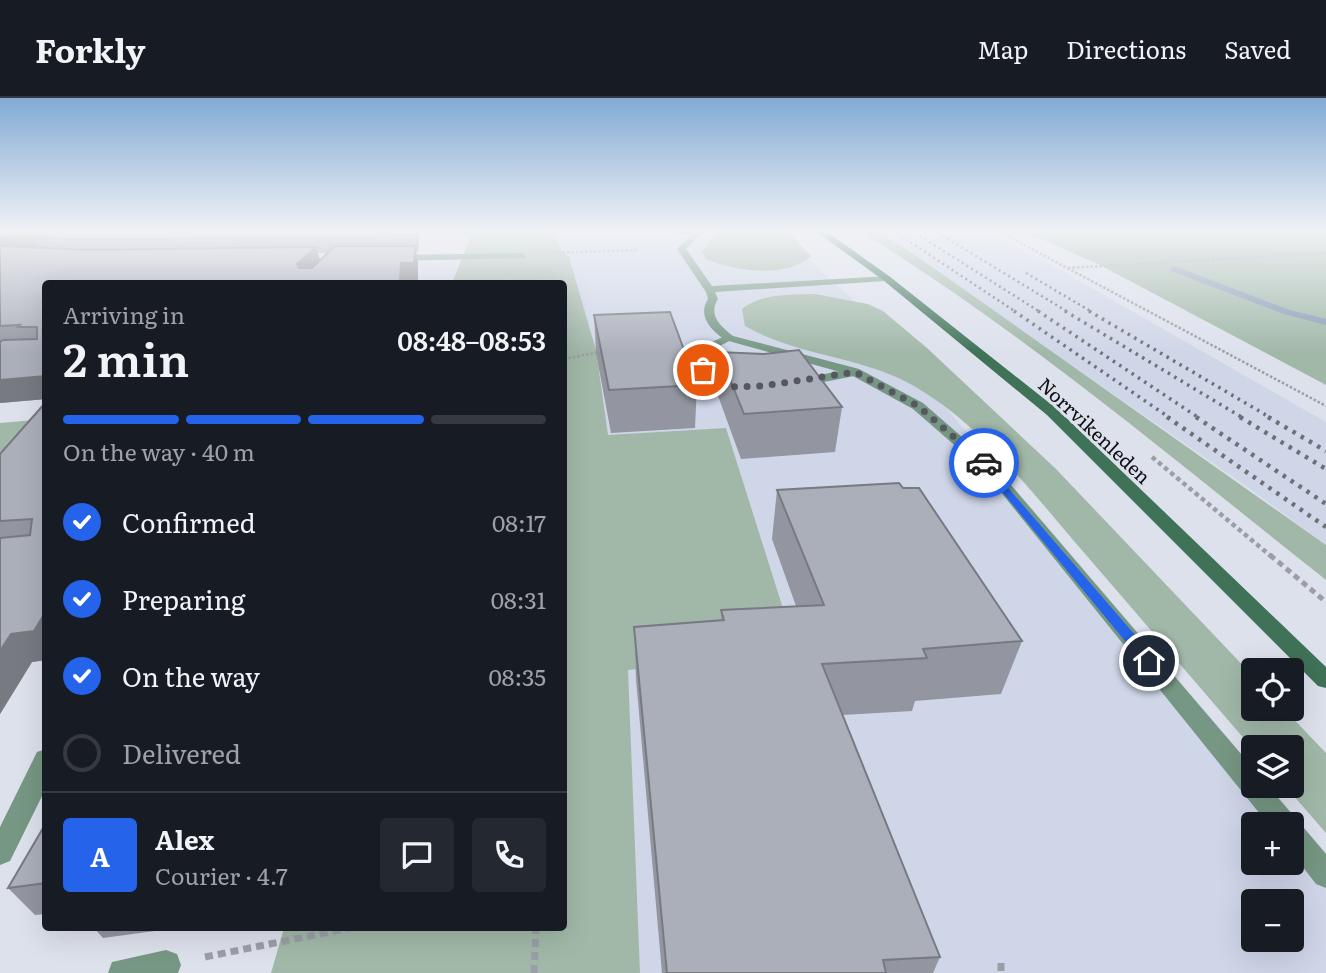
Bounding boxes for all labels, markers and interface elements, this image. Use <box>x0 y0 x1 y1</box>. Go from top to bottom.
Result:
text: Forkly <box>35 24 145 73</box>
text: Map <box>977 31 1028 66</box>
text: Directions <box>1066 31 1186 66</box>
text: Saved <box>1224 31 1291 66</box>
text: Arriving in <box>63 297 185 331</box>
text: 08:48–08:53 <box>397 320 546 359</box>
text: 2 min <box>63 323 189 391</box>
pin <box>673 340 733 400</box>
icon: bag <box>684 351 722 389</box>
street label: Norrvikenleden <box>1033 370 1157 490</box>
courier <box>949 428 1019 498</box>
text: On the way · 40 m <box>63 434 255 468</box>
icon: car <box>965 444 1003 482</box>
text: Confirmed <box>122 502 256 541</box>
icon: check <box>63 503 101 541</box>
text: 08:17 <box>492 505 546 539</box>
text: Preparing <box>122 579 245 618</box>
icon: check <box>63 580 101 618</box>
text: 08:31 <box>491 582 546 616</box>
pin <box>1119 631 1179 691</box>
icon: home <box>1130 642 1168 680</box>
text: On the way <box>122 656 260 695</box>
icon: check <box>63 657 101 695</box>
map controls <box>1241 658 1304 952</box>
button: locate <box>1241 658 1304 721</box>
text: 08:35 <box>489 659 546 693</box>
text: Delivered <box>122 733 241 772</box>
button: layers <box>1241 735 1304 798</box>
button: + <box>1241 812 1304 875</box>
button: chat <box>380 818 454 892</box>
button: phone <box>472 818 546 892</box>
text: Alex <box>155 819 214 858</box>
text: A <box>90 836 110 875</box>
text: Courier · 4.7 <box>155 858 288 892</box>
button: − <box>1241 889 1304 952</box>

